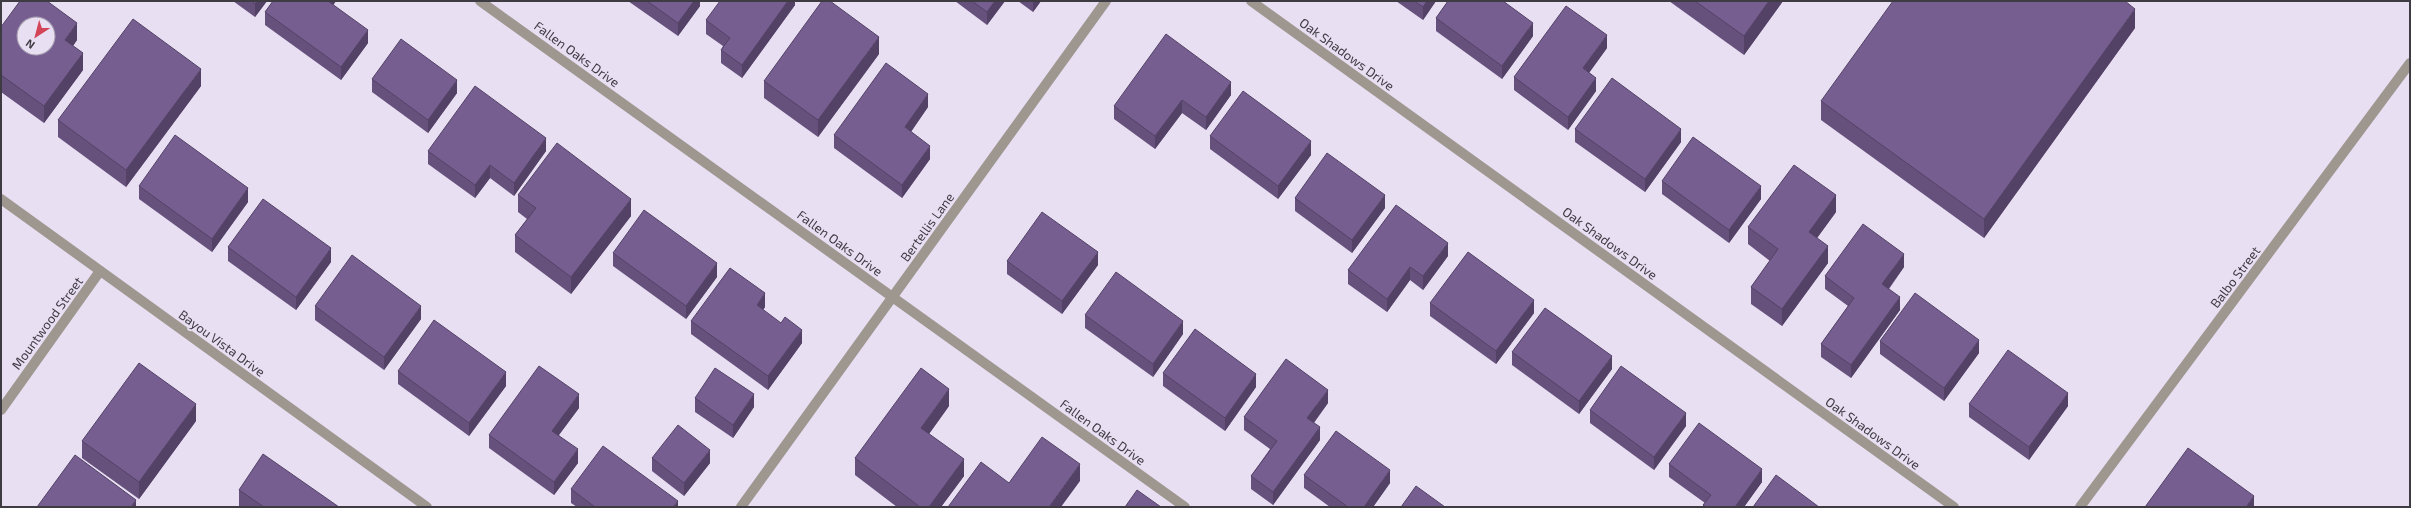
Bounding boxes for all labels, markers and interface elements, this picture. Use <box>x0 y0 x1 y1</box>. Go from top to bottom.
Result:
street label: Oak Shadows Drive <box>1297 14 1397 94</box>
north arrow <box>16 16 56 56</box>
street label: Fallen Oaks Drive <box>531 18 623 90</box>
text: N <box>23 37 37 52</box>
street label: Bertellis Lane <box>897 190 957 264</box>
street label: Oak Shadows Drive <box>1560 203 1660 283</box>
street label: Fallen Oaks Drive <box>794 207 886 279</box>
street label: Balbo Street <box>2207 243 2263 311</box>
street label: Mountwood Street <box>8 274 86 372</box>
street label: Bayou Vista Drive <box>176 306 268 380</box>
street label: Oak Shadows Drive <box>1823 393 1923 473</box>
street label: Fallen Oaks Drive <box>1057 396 1149 468</box>

